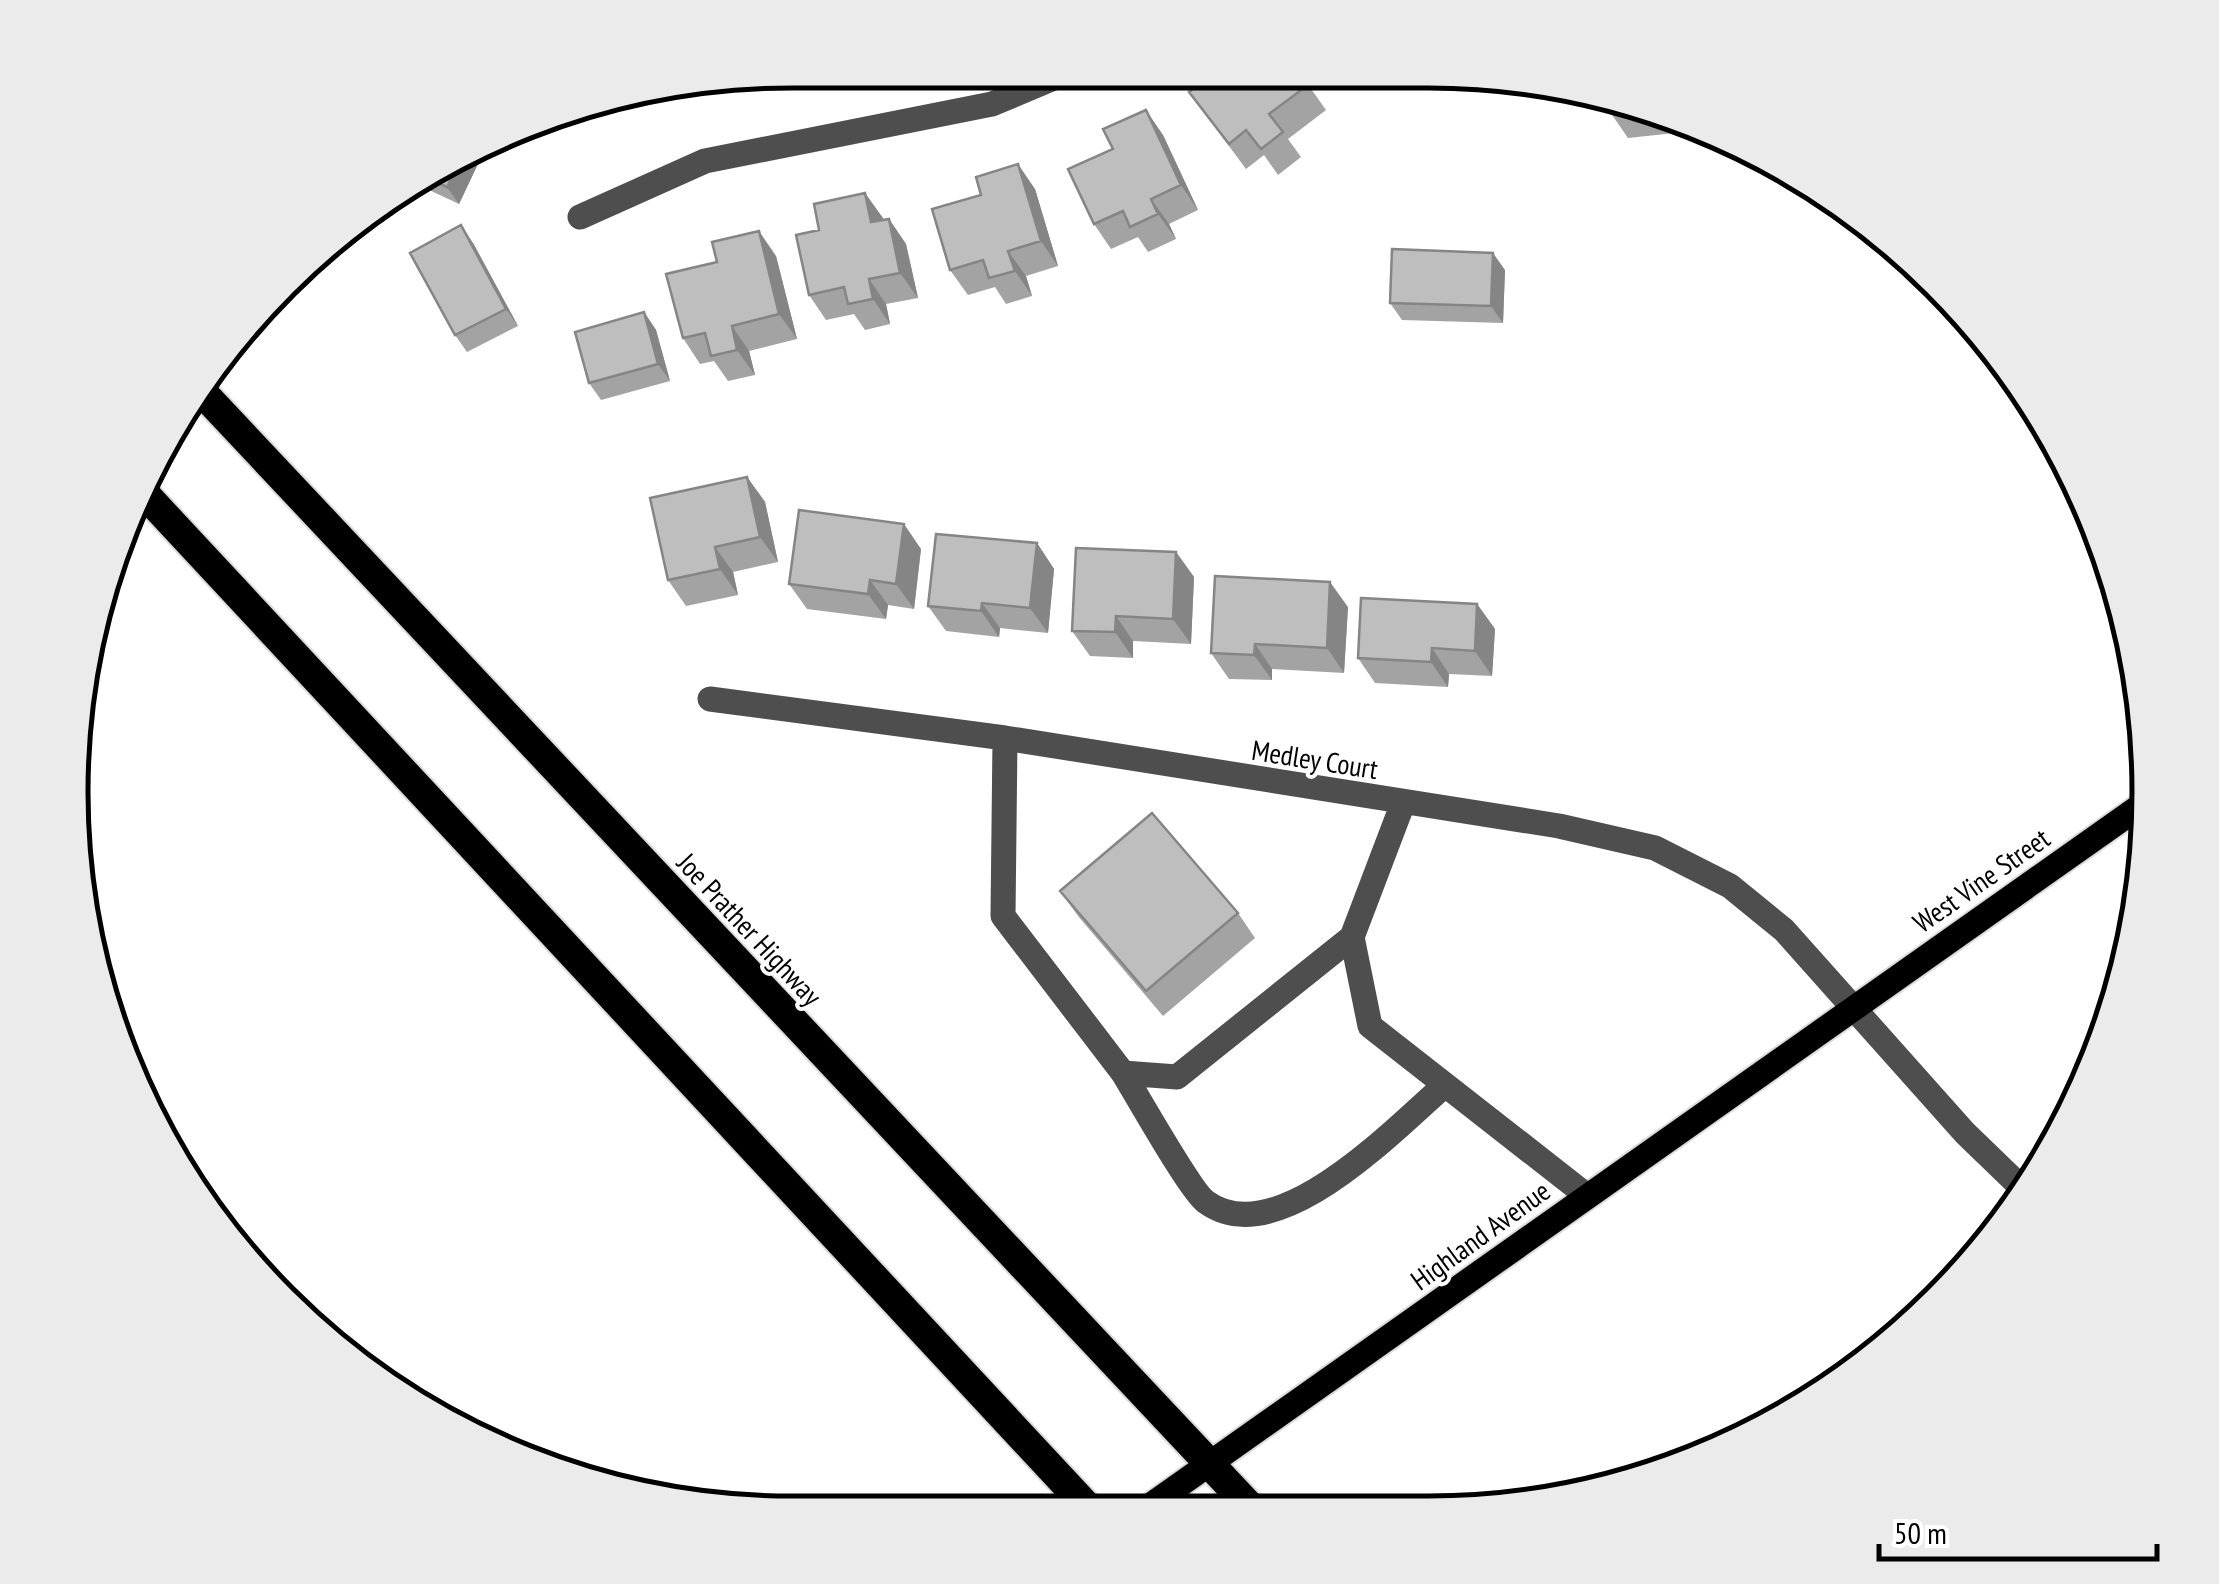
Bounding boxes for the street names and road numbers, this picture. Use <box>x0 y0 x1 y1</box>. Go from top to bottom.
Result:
street label: Medley Court <box>1249 731 1381 787</box>
street label: West Vine Street <box>1905 819 2057 941</box>
street label: Joe Prather Highway <box>669 844 831 1014</box>
street label: Highland Avenue <box>1403 1172 1557 1298</box>

